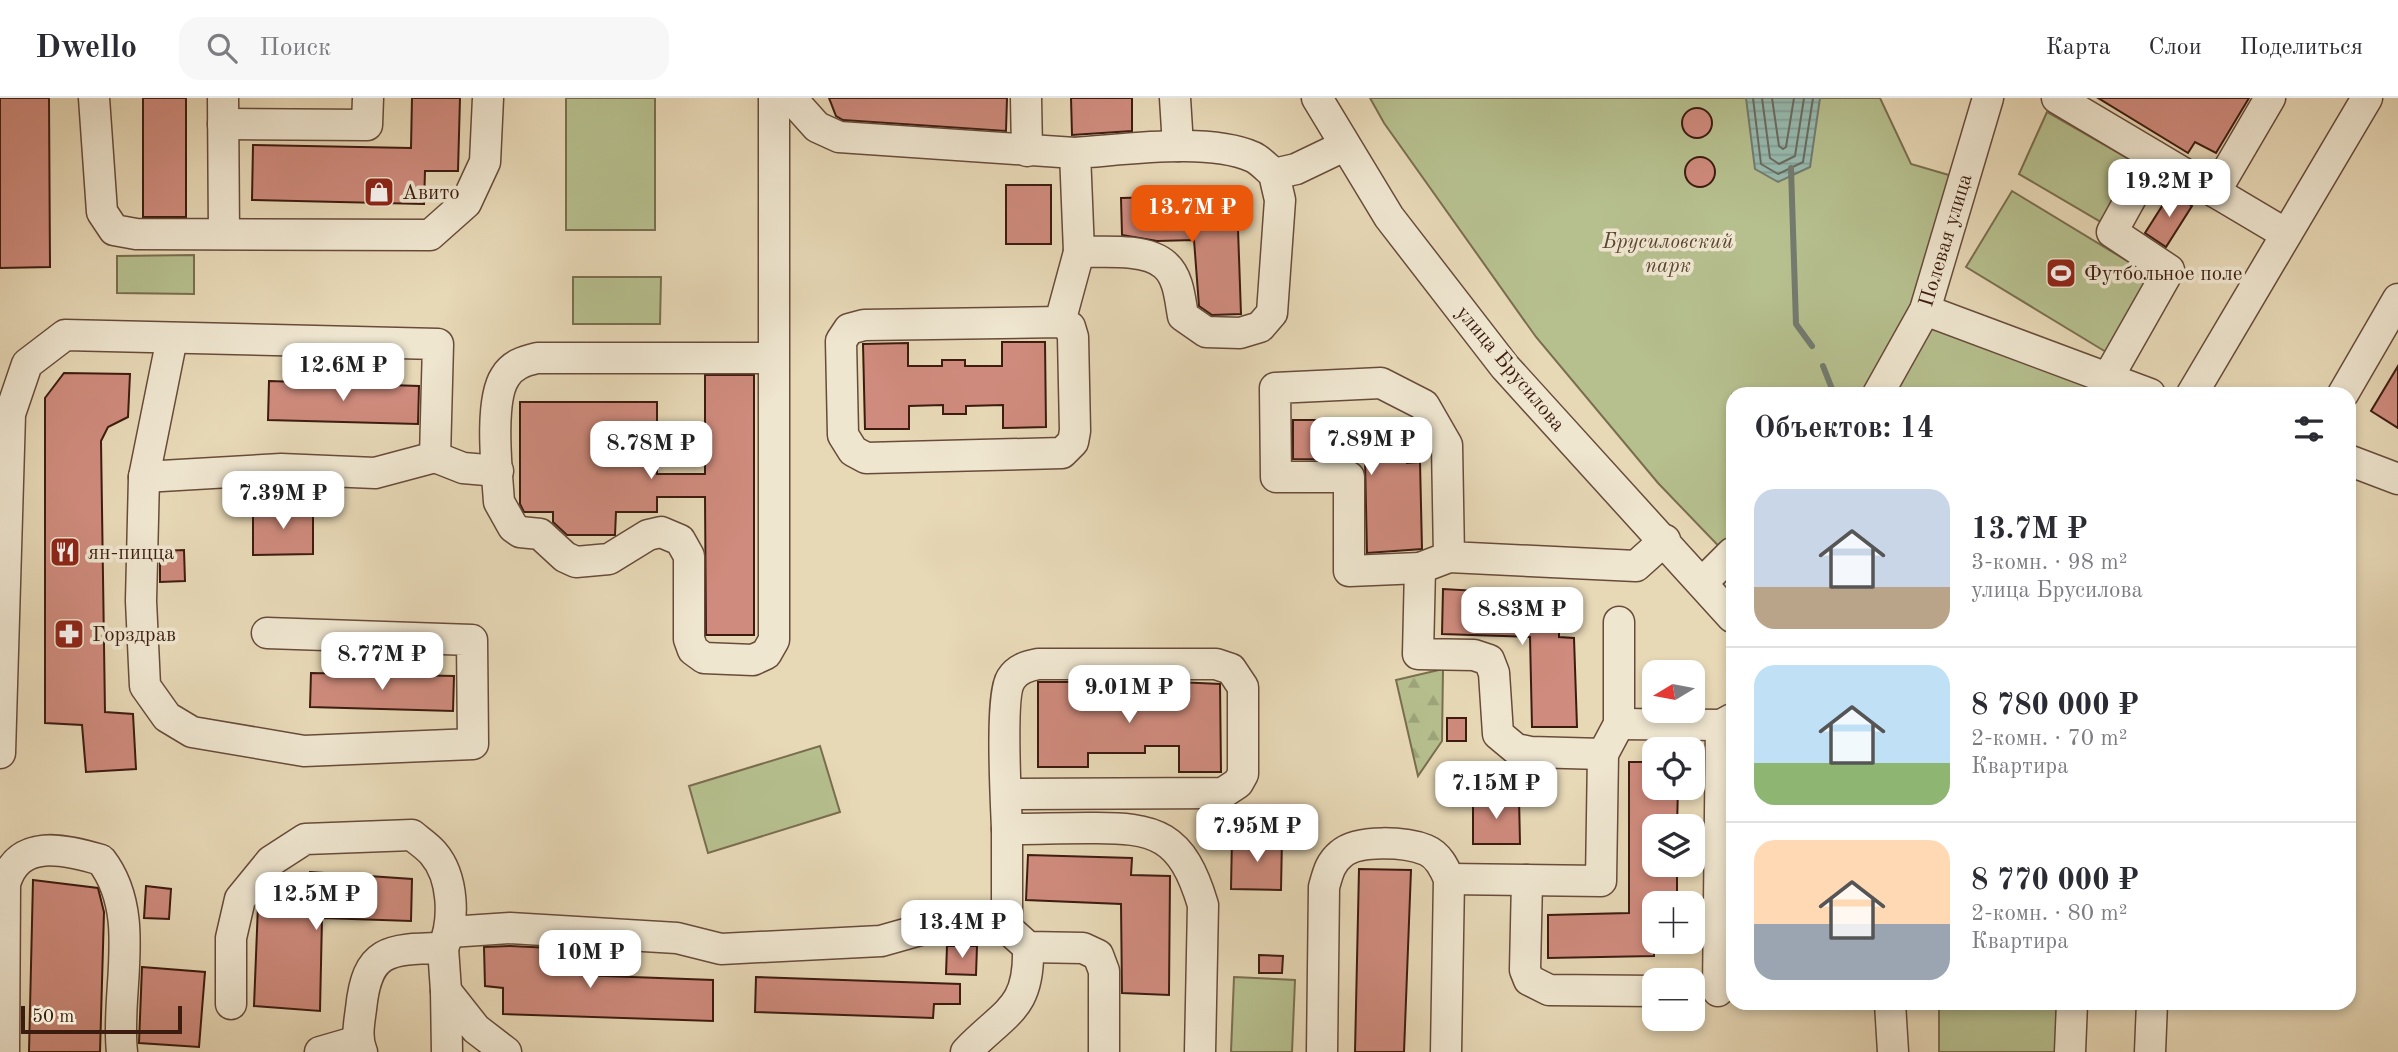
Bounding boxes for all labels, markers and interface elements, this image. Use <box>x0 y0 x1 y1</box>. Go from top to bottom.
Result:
search box <box>179 17 669 80</box>
icon: search <box>203 29 241 67</box>
text: Dwello <box>35 32 137 65</box>
text: Поиск <box>259 35 331 61</box>
text: Карта <box>2046 36 2111 60</box>
text: Слои <box>2149 36 2202 60</box>
text: Поделиться <box>2240 36 2363 60</box>
pin: 19.2M ₽ <box>2104 159 2234 219</box>
text: 19.2M ₽ <box>2124 170 2214 193</box>
street label: Полевая улица <box>1916 171 1977 310</box>
shop icon: Авито <box>362 175 396 209</box>
place label: Авито <box>402 183 460 204</box>
pin: 13.7M ₽ <box>1127 186 1257 245</box>
text: 13.7M ₽ <box>1147 196 1237 219</box>
park label: Брусиловский парк <box>1602 232 1733 277</box>
sports icon: Футбольное поле <box>2044 256 2078 290</box>
place label: Футбольное поле <box>2084 264 2242 285</box>
street label: улица Брусилова <box>1451 302 1568 436</box>
pin: 12.6M ₽ <box>278 344 408 403</box>
text: 12.6M ₽ <box>298 354 388 377</box>
icon: filters <box>2290 410 2328 448</box>
text: Объектов: 14 <box>1754 414 1934 444</box>
pin: 7.89M ₽ <box>1306 418 1436 477</box>
pin: 8.78M ₽ <box>586 422 716 481</box>
text: 7.89M ₽ <box>1326 428 1416 451</box>
text: 8.78M ₽ <box>606 432 696 455</box>
pin: 7.39M ₽ <box>218 472 348 531</box>
text: 7.39M ₽ <box>238 482 328 505</box>
text: 13.7M ₽ <box>1971 515 2088 545</box>
icon: home <box>1810 517 1894 601</box>
restaurant icon: ян-пицца <box>48 535 82 569</box>
place label: ян-пицца <box>88 543 174 564</box>
text: 3-комн. · 98 m² <box>1971 551 2128 574</box>
text: улица Брусилова <box>1971 579 2143 602</box>
pin: 8.83M ₽ <box>1457 588 1587 647</box>
text: 8.83M ₽ <box>1477 598 1567 621</box>
pharmacy icon: Горздрав <box>52 617 86 651</box>
place label: Горздрав <box>92 625 176 646</box>
pin: 8.77M ₽ <box>317 632 447 692</box>
text: 8.77M ₽ <box>337 643 427 666</box>
north arrow <box>1642 660 1704 723</box>
map controls <box>1642 660 1705 1031</box>
pin: 9.01M ₽ <box>1064 666 1194 725</box>
text: 9.01M ₽ <box>1084 676 1174 699</box>
text: 8 780 000 ₽ <box>1971 691 2139 721</box>
icon: home <box>1810 693 1894 777</box>
text: 2-комн. · 70 m² <box>1971 727 2128 750</box>
button: locate <box>1642 737 1705 800</box>
text: Квартира <box>1971 755 2069 778</box>
pin: 7.15M ₽ <box>1431 762 1561 821</box>
text: 7.15M ₽ <box>1451 772 1541 795</box>
pin: 7.95M ₽ <box>1192 804 1322 864</box>
button: layers <box>1642 814 1705 877</box>
text: 7.95M ₽ <box>1212 815 1302 838</box>
text: 8 770 000 ₽ <box>1971 866 2139 896</box>
icon: home <box>1810 868 1894 952</box>
pin: 12.5M ₽ <box>251 872 381 932</box>
text: 12.5M ₽ <box>271 883 361 906</box>
button: + <box>1642 891 1705 954</box>
pin: 13.4M ₽ <box>897 900 1027 960</box>
text: 2-комн. · 80 m² <box>1971 902 2128 925</box>
text: 13.4M ₽ <box>917 911 1007 934</box>
pin: 10M ₽ <box>541 930 639 990</box>
text: Квартира <box>1971 930 2069 953</box>
text: 10M ₽ <box>555 941 625 964</box>
button: − <box>1642 968 1705 1031</box>
scale bar <box>21 1003 182 1035</box>
text: 50 m <box>32 1008 74 1027</box>

